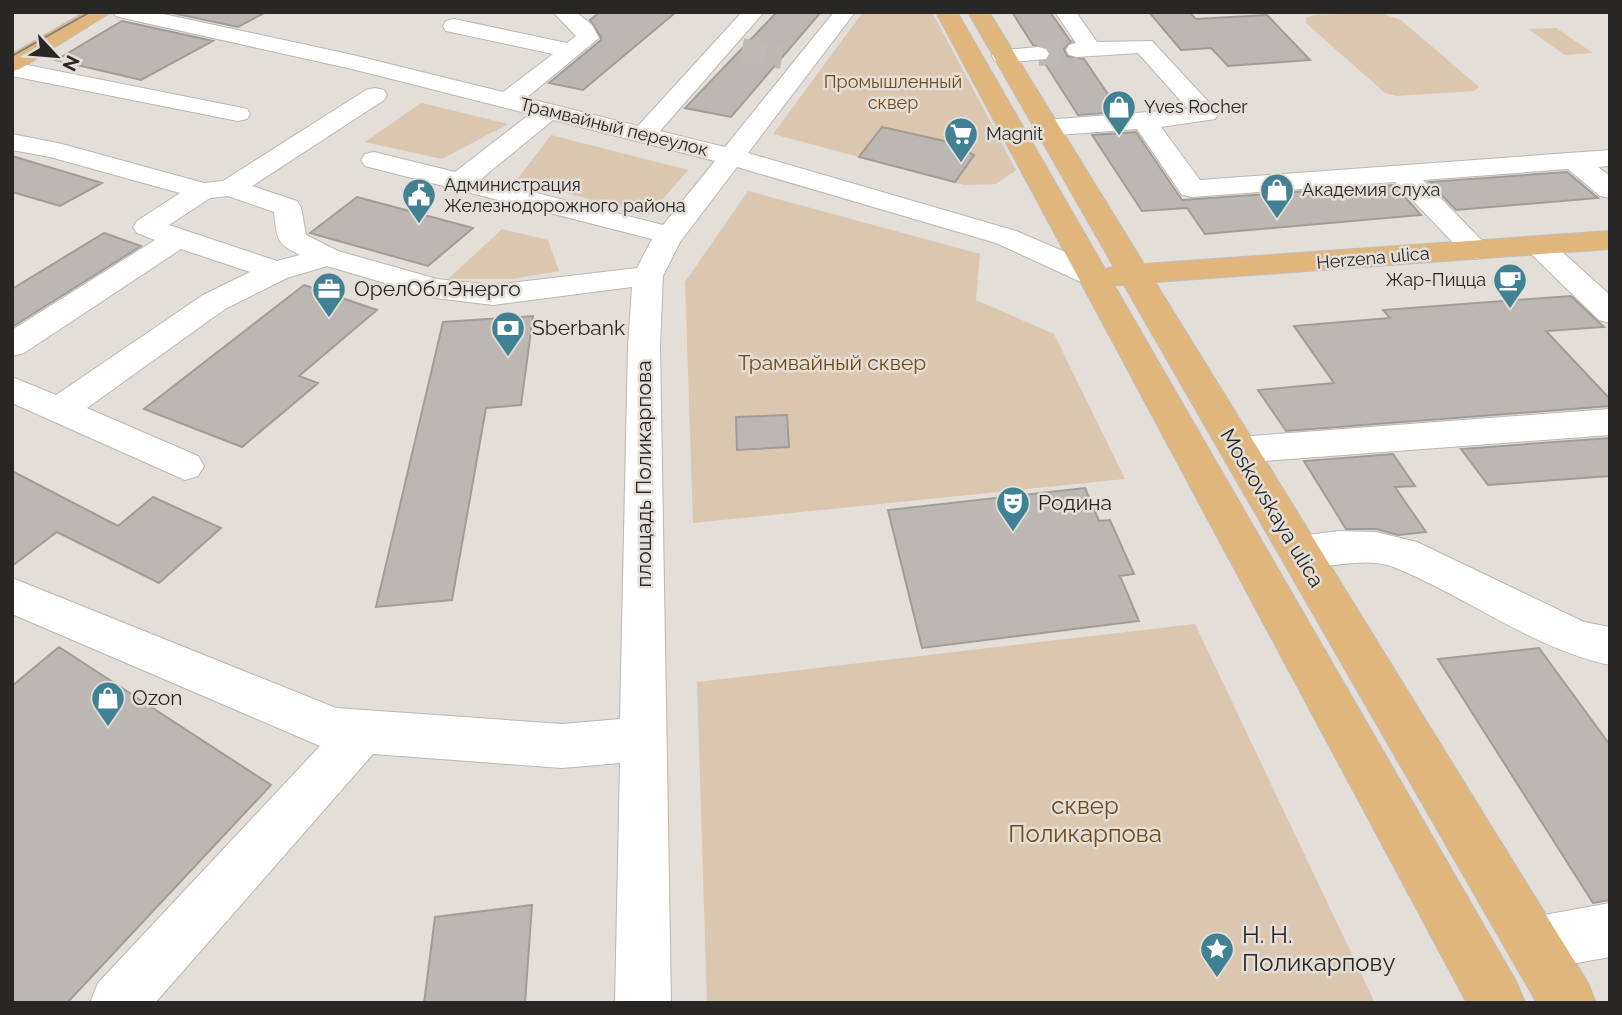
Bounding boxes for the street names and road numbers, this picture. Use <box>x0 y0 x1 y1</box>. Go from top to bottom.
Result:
street label: Трамвайный переулок <box>518 93 710 160</box>
street label: Herzena ulica <box>1316 242 1430 273</box>
street label: площадь Поликарпова <box>631 360 656 588</box>
street label: Moskovskaya ulica <box>1215 424 1330 592</box>

